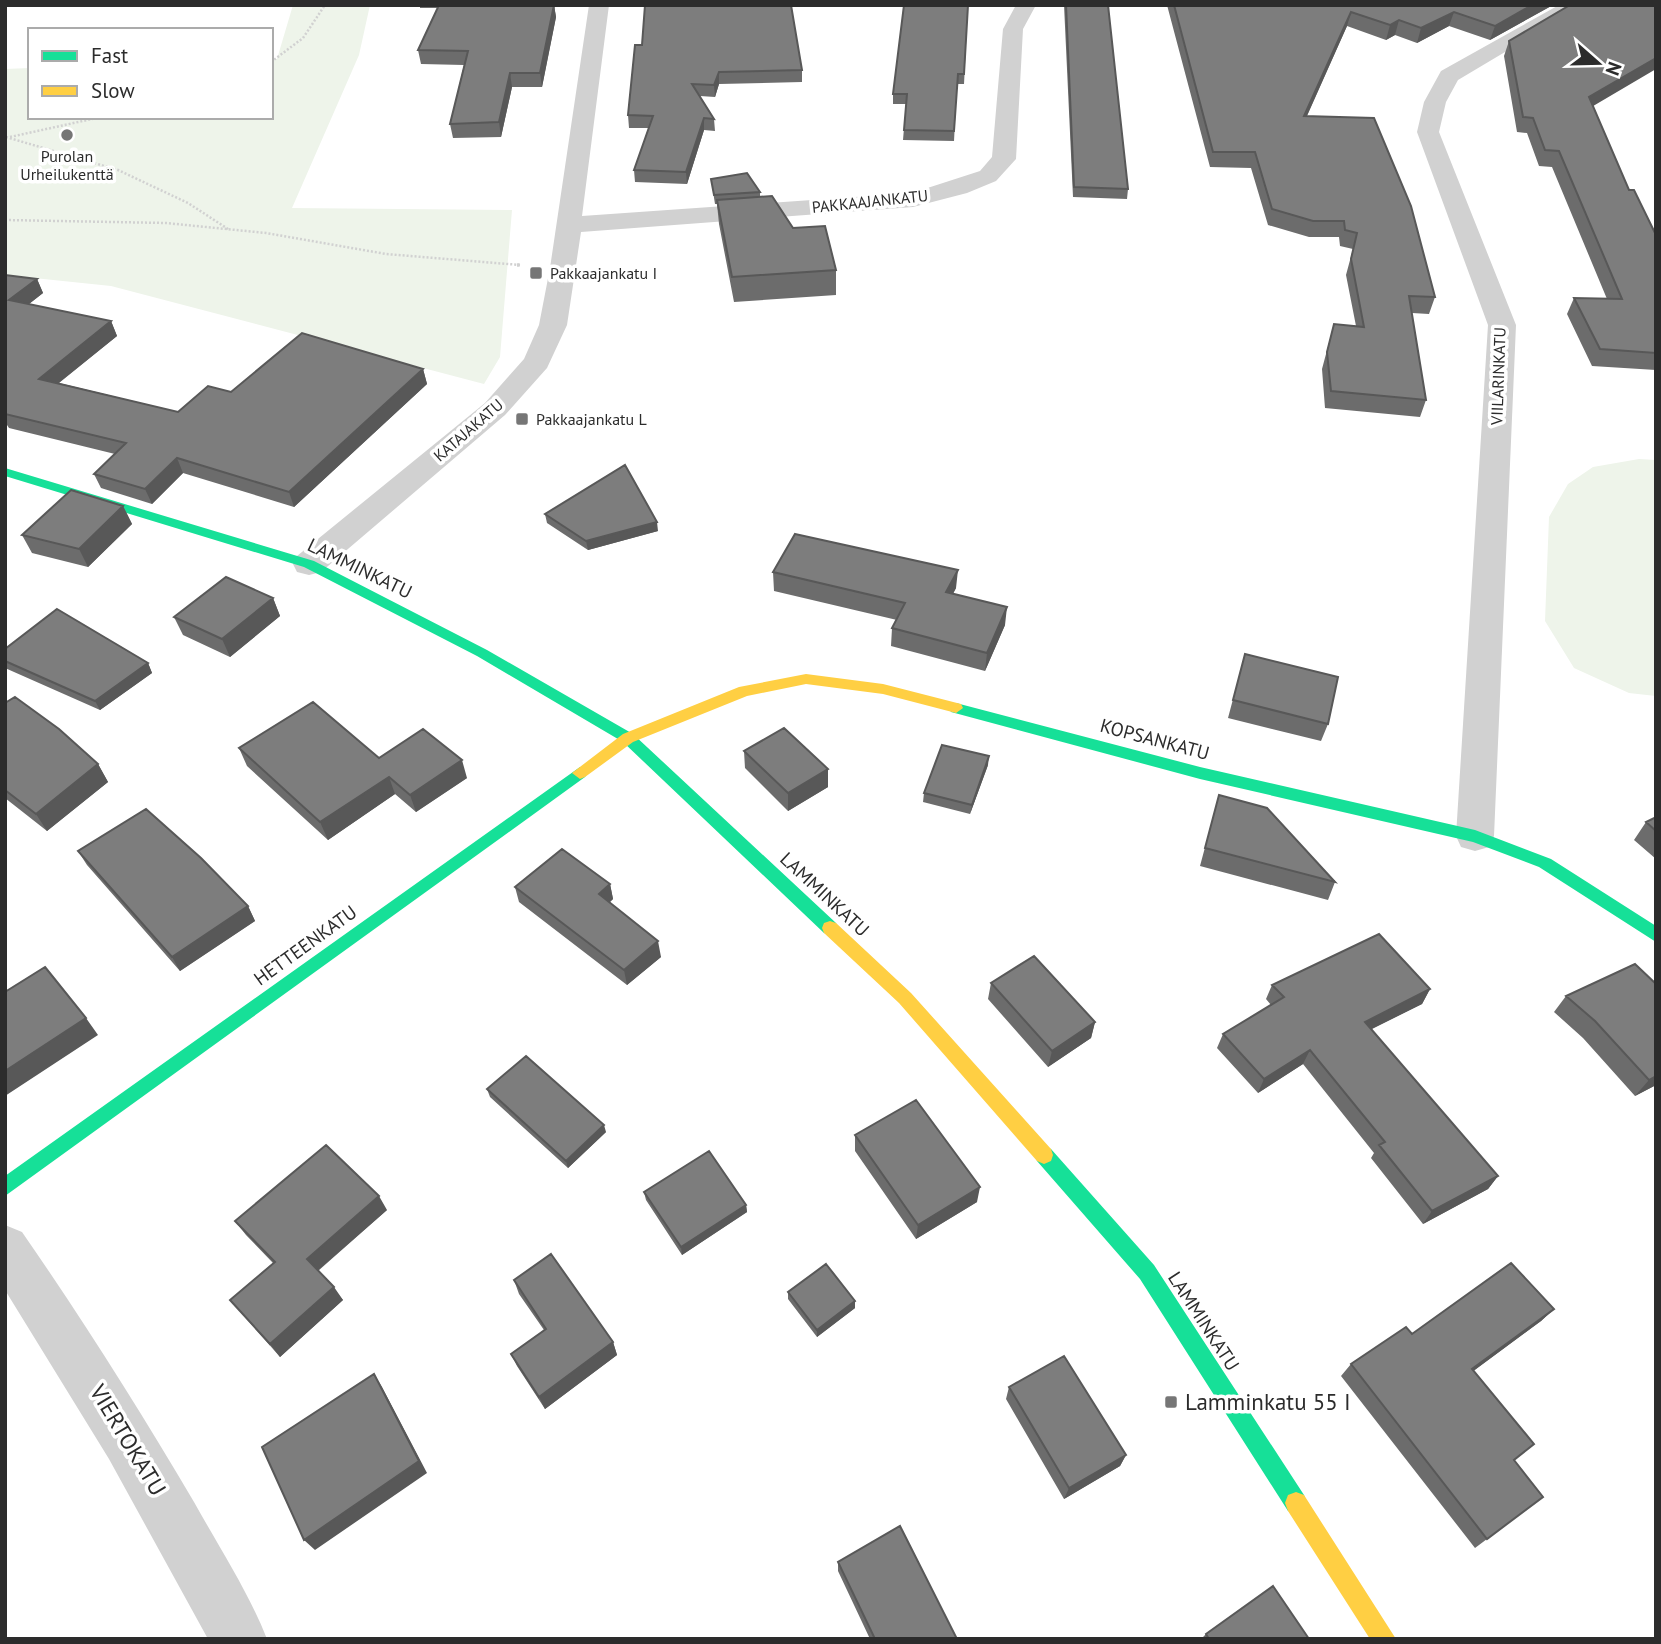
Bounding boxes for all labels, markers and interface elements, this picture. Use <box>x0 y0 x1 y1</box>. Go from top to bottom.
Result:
legend <box>28 28 273 119</box>
north arrow <box>1563 28 1633 98</box>
text: Fast <box>91 42 128 69</box>
text: N <box>1601 59 1627 79</box>
text: Slow <box>91 77 135 104</box>
marker: Purolan Urheilukenttä <box>59 127 75 143</box>
place label: Purolan Urheilukenttä <box>20 146 114 184</box>
street label: PAKKAAJANKATU <box>811 185 929 217</box>
place label: Pakkaajankatu I <box>550 263 657 283</box>
marker: Pakkaajankatu I <box>528 265 544 281</box>
street label: VIILARINKATU <box>1486 327 1510 426</box>
street label: KATAJAKATU <box>429 394 507 466</box>
place label: Pakkaajankatu L <box>536 409 647 429</box>
marker: Pakkaajankatu L <box>514 411 530 427</box>
street label: LAMMINKATU <box>304 532 416 604</box>
street label: KOPSANKATU <box>1098 713 1212 765</box>
street label: LAMMINKATU <box>775 847 875 941</box>
street label: HETTEENKATU <box>249 900 361 990</box>
street label: LAMMINKATU <box>1163 1267 1245 1375</box>
street label: VIERTOKATU <box>83 1378 173 1501</box>
place label: Lamminkatu 55 I <box>1185 1387 1351 1416</box>
marker: Lamminkatu 55 I <box>1163 1394 1179 1410</box>

